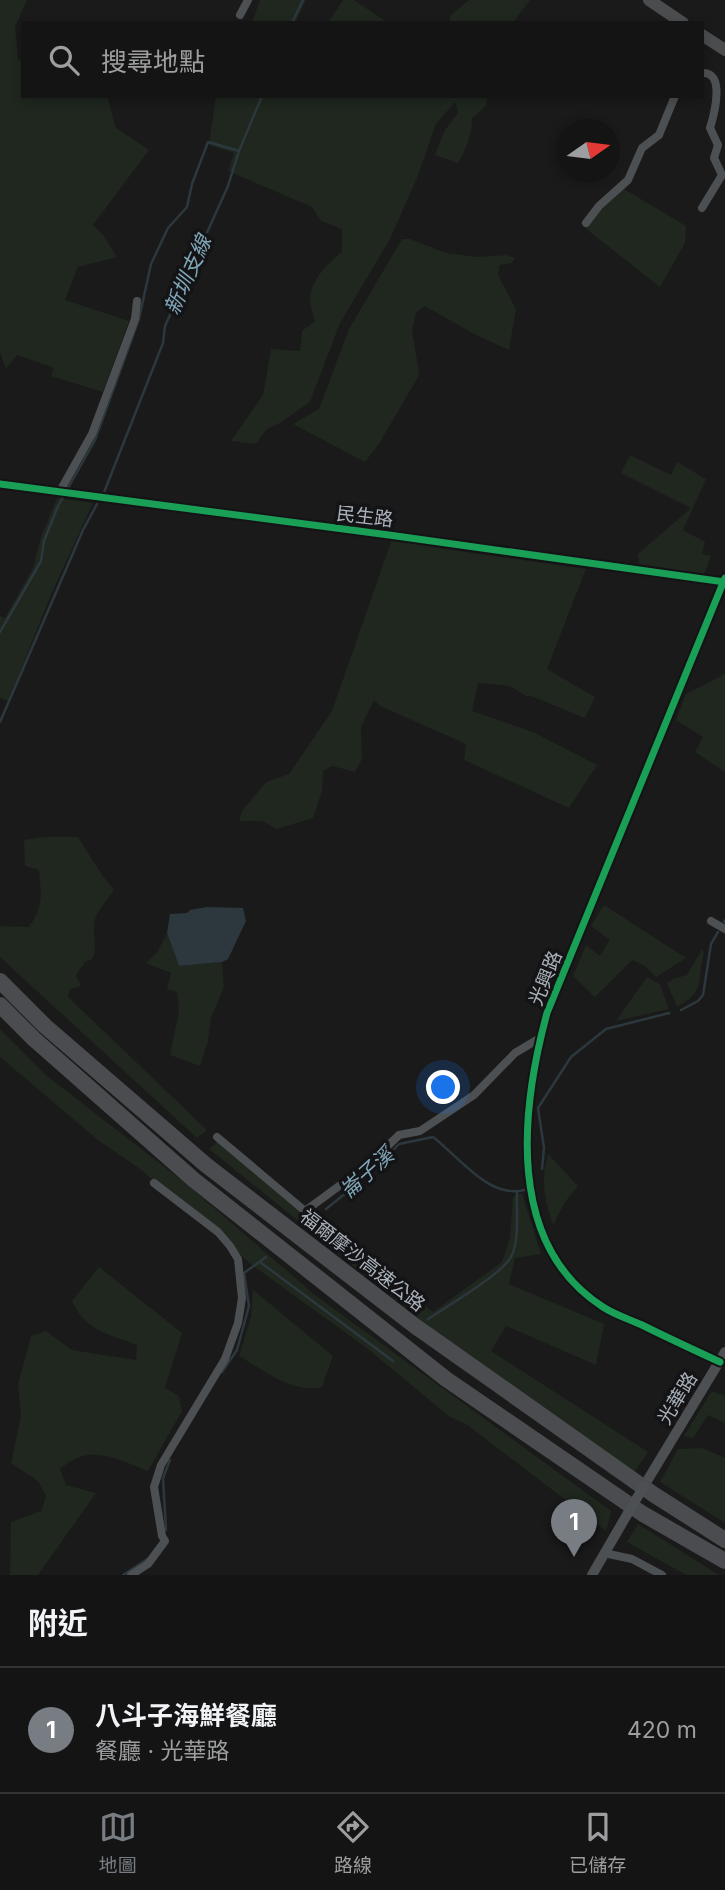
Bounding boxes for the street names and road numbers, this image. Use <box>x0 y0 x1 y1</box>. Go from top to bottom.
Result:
street label: 民生路 <box>335 502 395 531</box>
street label: 光興路 <box>524 947 567 1009</box>
street label: 福爾摩沙高速公路 <box>296 1205 430 1316</box>
street label: 光華路 <box>653 1368 702 1429</box>

